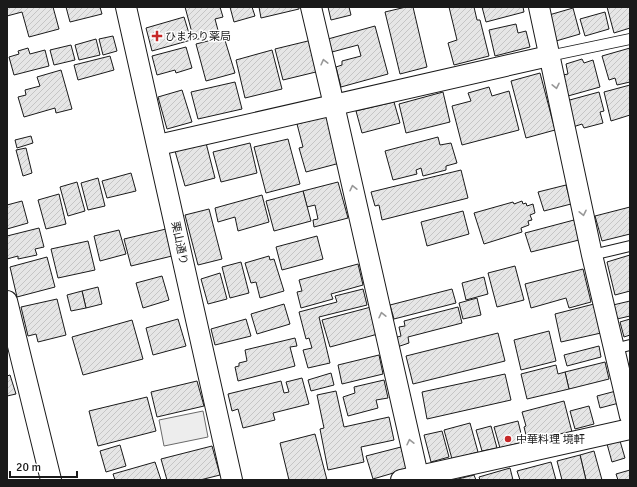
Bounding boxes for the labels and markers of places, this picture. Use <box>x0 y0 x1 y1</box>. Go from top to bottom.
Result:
place label: ひまわり薬局 <box>165 30 231 43</box>
marker: ひまわり薬局 <box>152 31 162 41</box>
place label: 中華料理 境軒 <box>516 433 585 446</box>
marker: 中華料理 境軒 <box>503 434 513 444</box>

